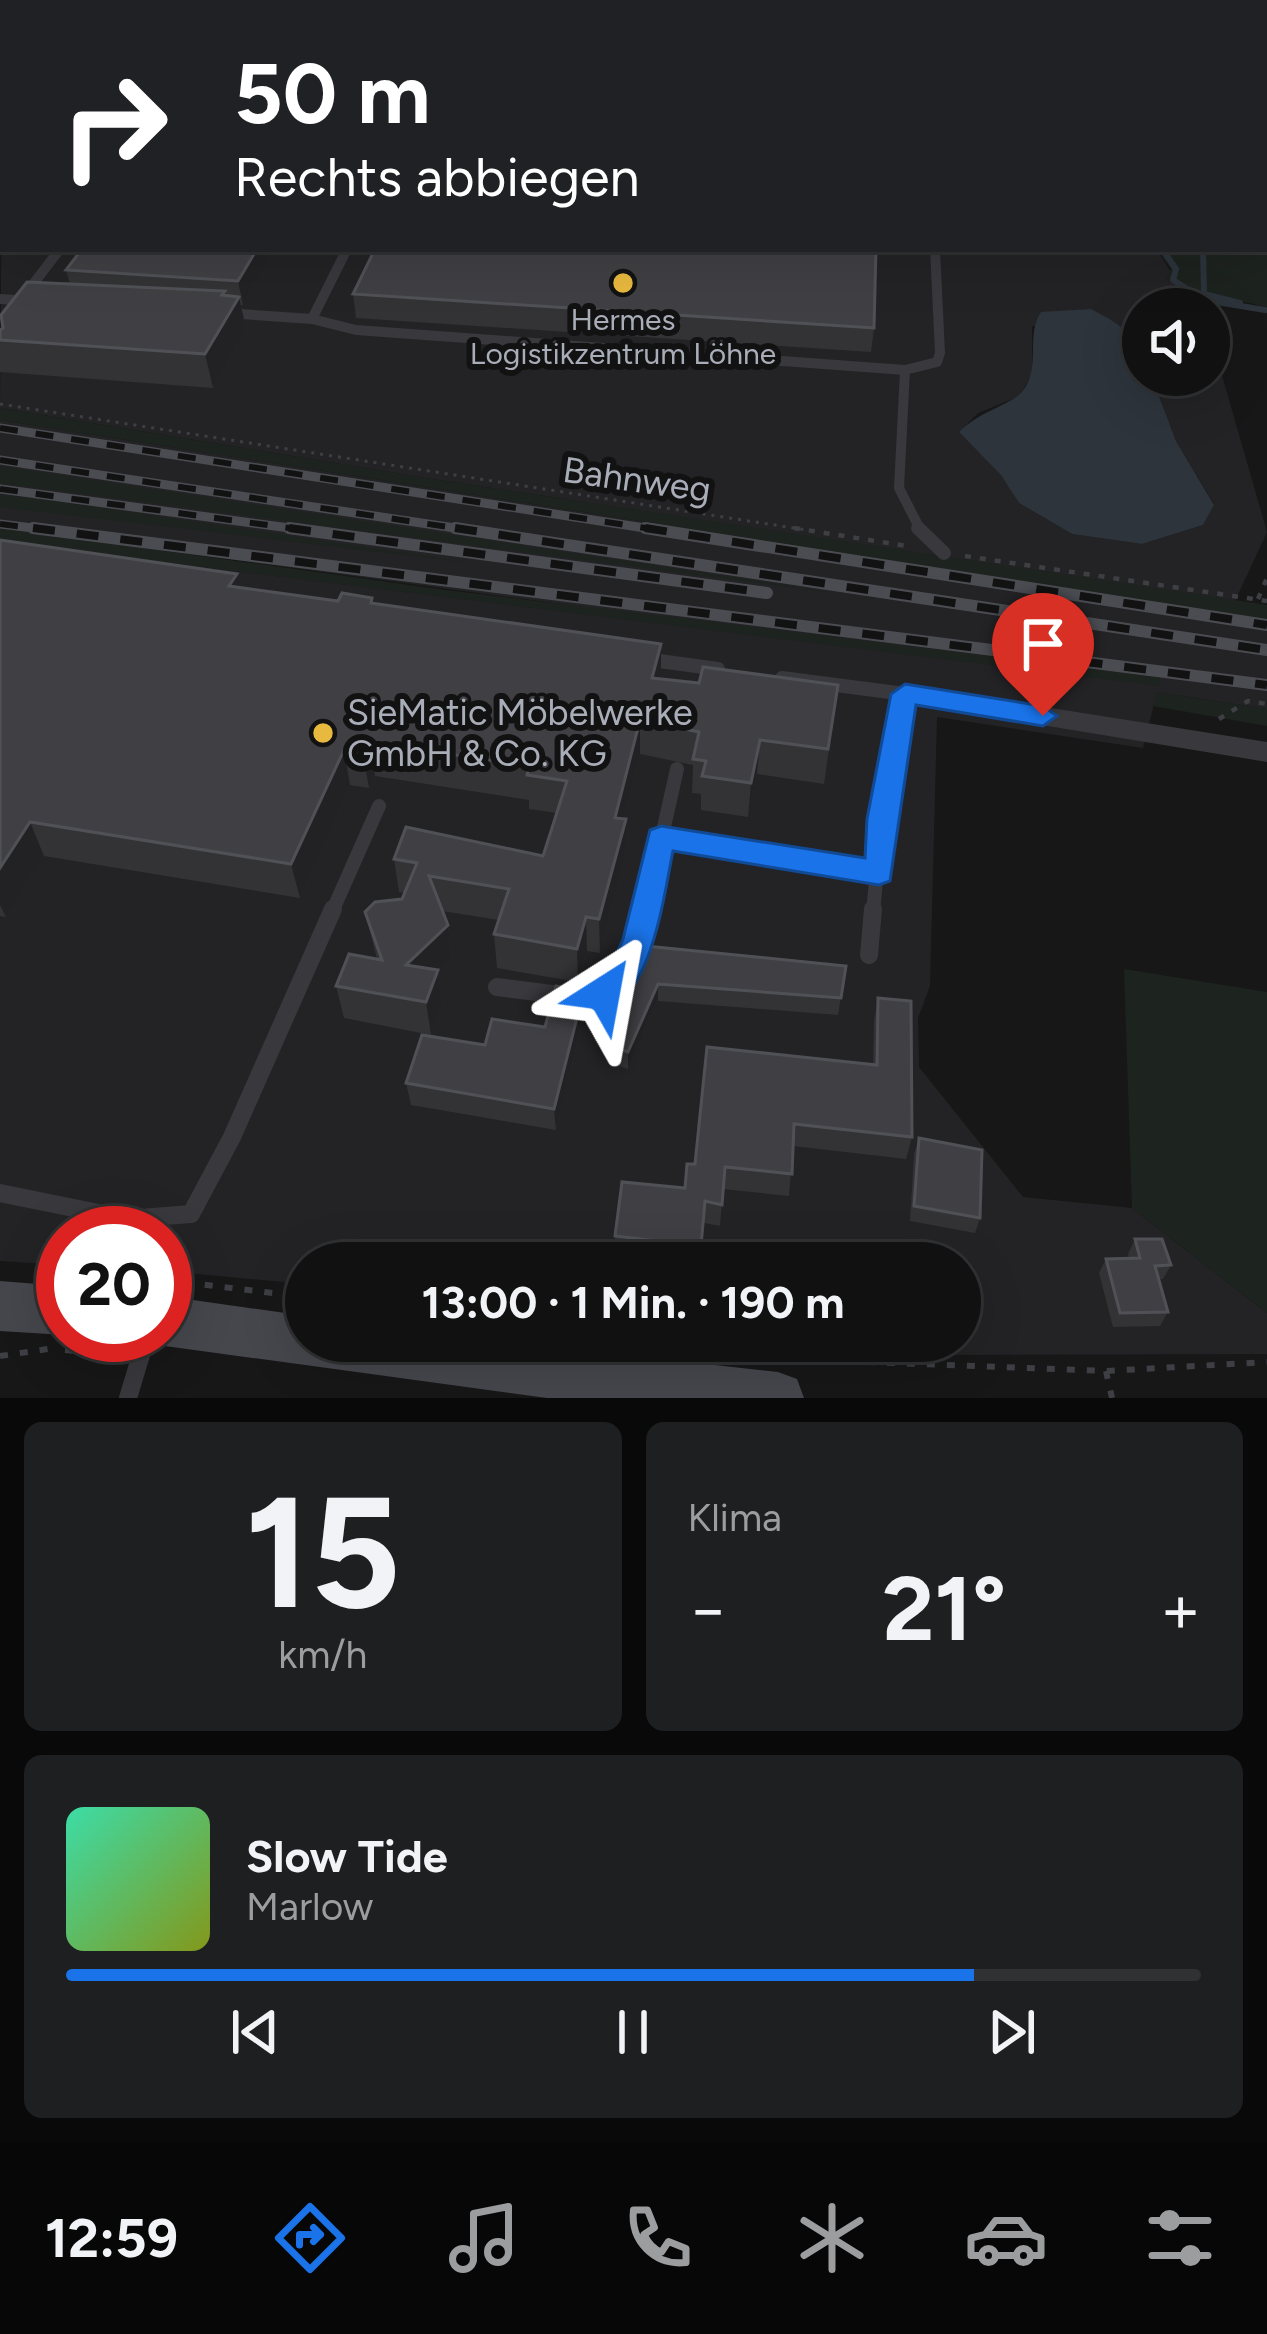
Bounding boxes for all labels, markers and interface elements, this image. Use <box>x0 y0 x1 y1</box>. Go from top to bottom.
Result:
text: 50 m <box>234 43 430 144</box>
icon: right <box>36 48 192 204</box>
text: Rechts abbiegen <box>234 145 640 210</box>
marker: Hermes Logistikzentrum Löhne <box>610 270 636 296</box>
map controls <box>1122 288 1230 396</box>
button: sound <box>1122 288 1230 396</box>
place label: Hermes Logistikzentrum Löhne <box>470 301 776 372</box>
street label: Bahnweg <box>560 448 714 511</box>
pin <box>992 593 1094 716</box>
icon: arrive <box>1010 611 1076 677</box>
place label: SieMatic Möbelwerke GmbH & Co. KG <box>347 691 693 775</box>
marker: SieMatic Möbelwerke GmbH & Co. KG <box>310 720 336 746</box>
position arrow <box>541 930 667 1056</box>
speed limit sign: 20 <box>36 1206 192 1362</box>
text: 13:00 · 1 Min. · 190 m <box>421 1275 845 1329</box>
text: 15 <box>245 1459 401 1646</box>
text: Klima <box>688 1494 782 1541</box>
text: 21° <box>882 1554 1006 1663</box>
text: − <box>688 1569 729 1649</box>
text: + <box>1160 1569 1201 1649</box>
text: km/h <box>278 1631 367 1678</box>
text: Slow Tide <box>246 1829 448 1883</box>
text: Marlow <box>246 1883 373 1930</box>
icon: previous <box>222 1999 288 2065</box>
icon: pause <box>600 1999 666 2065</box>
icon: next <box>979 1999 1045 2065</box>
icon: directions <box>268 2196 352 2280</box>
icon: music <box>442 2196 526 2280</box>
icon: phone <box>616 2196 700 2280</box>
icon: climate <box>790 2196 874 2280</box>
icon: car <box>964 2196 1048 2280</box>
icon: filters <box>1138 2196 1222 2280</box>
text: 12:59 <box>45 2206 178 2271</box>

